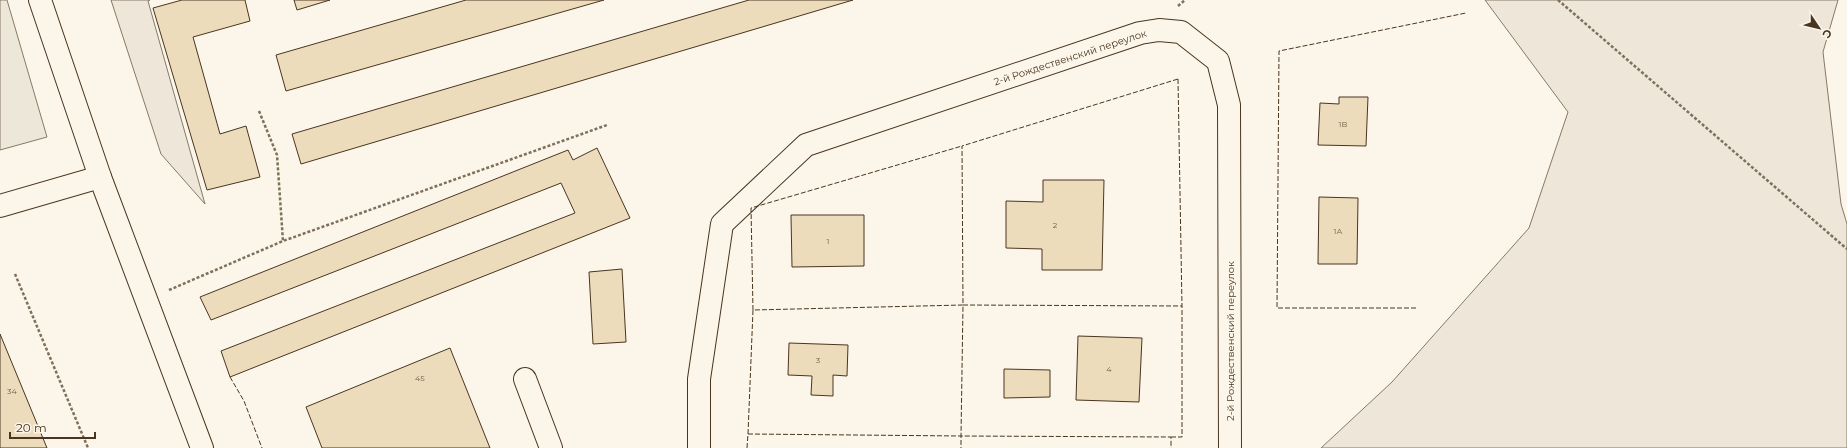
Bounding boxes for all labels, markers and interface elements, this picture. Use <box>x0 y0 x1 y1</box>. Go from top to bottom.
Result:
north arrow <box>1799 8 1839 48</box>
text: С <box>1819 26 1835 41</box>
street label: 2-й Рождественский переулок <box>992 27 1148 88</box>
house number: 1В <box>1339 119 1347 129</box>
house number: 2 <box>1053 220 1058 230</box>
house number: 1А <box>1334 226 1342 236</box>
house number: 1 <box>827 236 829 246</box>
street label: 2-й Рождественский переулок <box>1224 261 1237 421</box>
house number: 3 <box>816 355 821 365</box>
house number: 4 <box>1106 364 1112 374</box>
house number: 45 <box>415 373 425 383</box>
house number: 34 <box>7 386 18 396</box>
scale bar <box>10 414 95 440</box>
text: 20 m <box>16 420 47 435</box>

